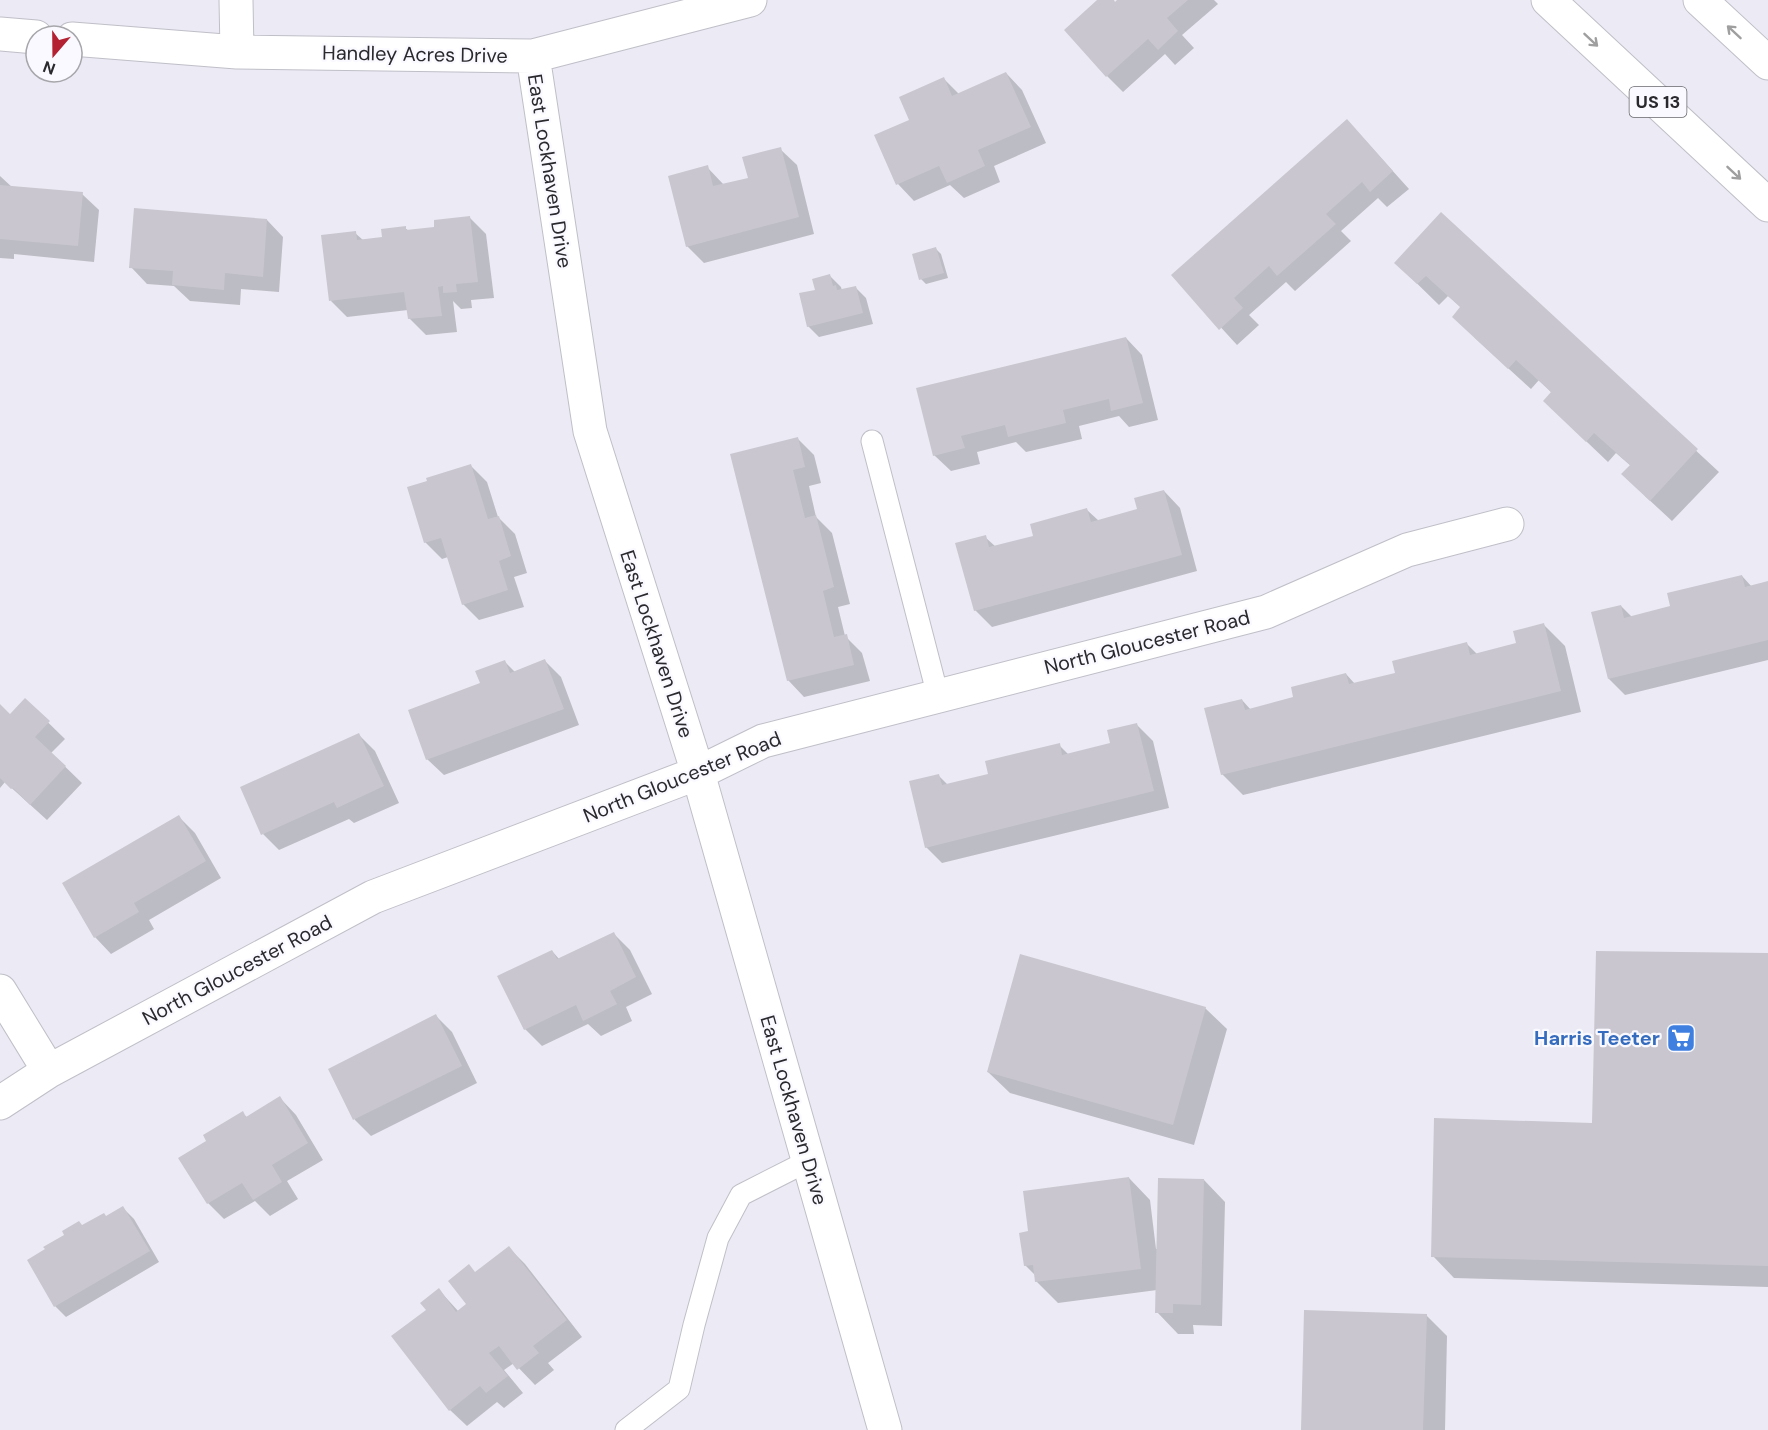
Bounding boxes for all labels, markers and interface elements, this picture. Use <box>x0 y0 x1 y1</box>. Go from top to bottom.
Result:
north arrow <box>24 24 84 84</box>
one-way arrow <box>1727 25 1742 39</box>
one-way arrow <box>1583 33 1598 47</box>
street label: Handley Acres Drive <box>322 39 508 69</box>
text: N <box>40 56 58 79</box>
street label: East Lockhaven Drive <box>522 72 578 270</box>
road number: US 13 <box>1630 87 1686 117</box>
one-way arrow <box>1726 166 1741 180</box>
street label: East Lockhaven Drive <box>614 547 700 741</box>
street label: North Gloucester Road <box>1041 604 1253 680</box>
street label: North Gloucester Road <box>579 725 785 829</box>
street label: North Gloucester Road <box>138 909 336 1031</box>
street label: East Lockhaven Drive <box>754 1012 834 1208</box>
supermarket icon: Harris Teeter <box>1665 1022 1697 1054</box>
place label: Harris Teeter <box>1534 1025 1660 1051</box>

